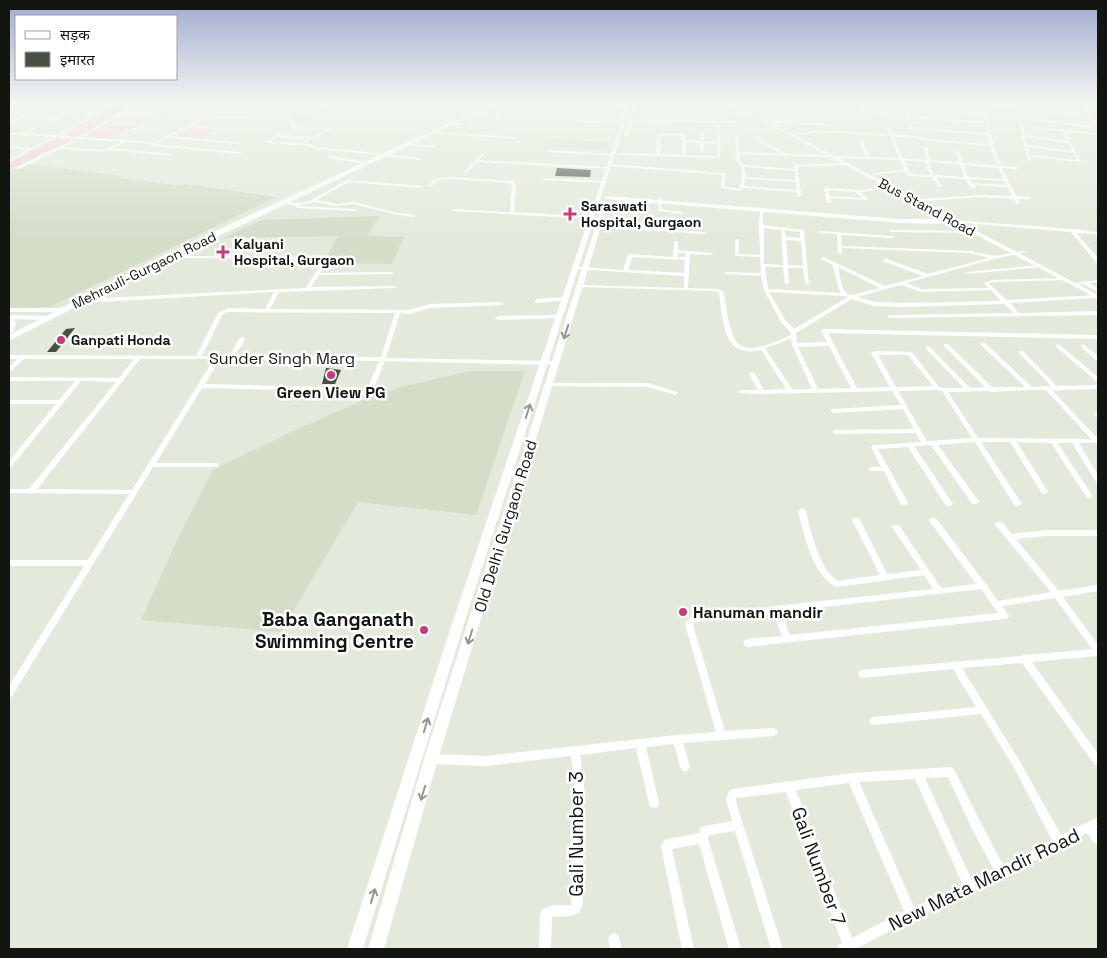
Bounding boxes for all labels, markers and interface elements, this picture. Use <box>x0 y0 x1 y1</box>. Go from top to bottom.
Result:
legend <box>15 15 178 80</box>
text: सड़क <box>60 25 90 44</box>
text: इमारत <box>60 50 95 69</box>
street label: Bus Stand Road <box>875 174 979 240</box>
place label: Saraswati Hospital, Gurgaon <box>581 197 701 231</box>
marker: Saraswati Hospital, Gurgaon <box>563 207 577 221</box>
street label: Mehrauli-Gurgaon Road <box>69 227 219 313</box>
place label: Kalyani Hospital, Gurgaon <box>234 235 354 269</box>
marker: Kalyani Hospital, Gurgaon <box>216 245 230 259</box>
one-way arrow <box>560 324 570 340</box>
place label: Ganpati Honda <box>71 331 171 349</box>
marker: Ganpati Honda <box>55 334 67 346</box>
street label: Sunder Singh Marg <box>209 348 355 369</box>
marker: Green View PG <box>325 369 337 381</box>
place label: Green View PG <box>276 382 386 403</box>
one-way arrow <box>524 404 533 420</box>
street label: Old Delhi Gurgaon Road <box>469 437 542 615</box>
place label: Hanuman mandir <box>693 602 823 623</box>
marker: Hanuman mandir <box>677 606 689 618</box>
place label: Baba Ganganath Swimming Centre <box>255 607 414 654</box>
marker: Baba Ganganath Swimming Centre <box>418 624 430 636</box>
one-way arrow <box>465 629 474 644</box>
one-way arrow <box>422 717 432 733</box>
street label: Gali Number 3 <box>564 771 589 897</box>
one-way arrow <box>418 784 428 800</box>
street label: Gali Number 7 <box>785 803 852 929</box>
street label: New Mata Mandir Road <box>885 822 1084 937</box>
one-way arrow <box>368 889 378 905</box>

